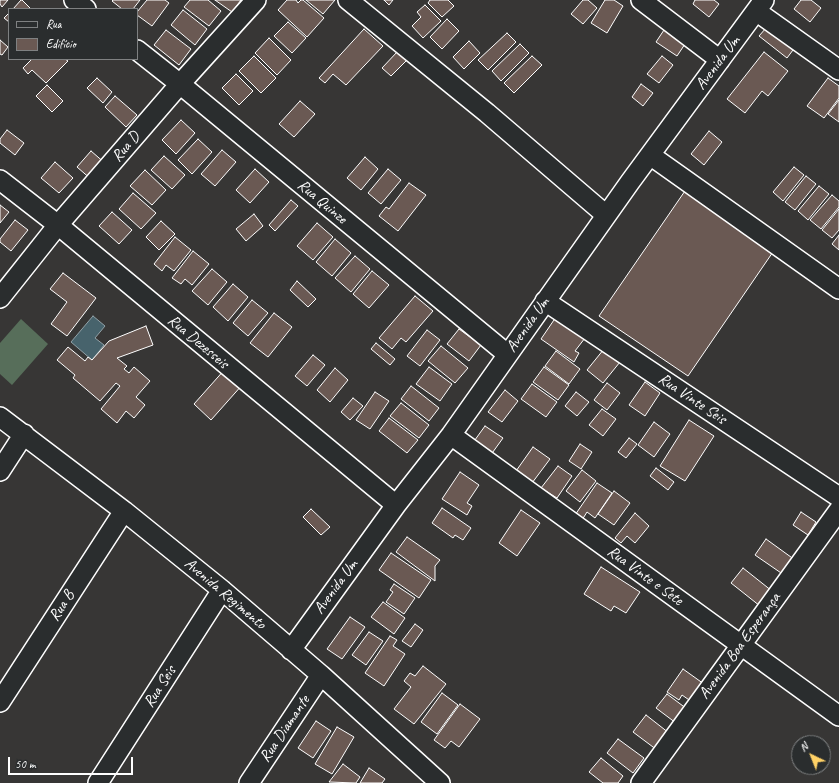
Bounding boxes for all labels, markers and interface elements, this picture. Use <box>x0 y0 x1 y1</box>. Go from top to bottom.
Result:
legend <box>8 8 138 60</box>
text: Rua <box>46 16 61 32</box>
street label: Avenida Um <box>692 32 744 94</box>
text: Edifício <box>46 36 76 52</box>
street label: Rua D <box>108 128 144 166</box>
street label: Rua Quinze <box>293 176 351 228</box>
street label: Avenida Um <box>502 294 554 356</box>
street label: Rua Dezesseis <box>164 311 232 373</box>
street label: Rua Vinte Seis <box>654 369 730 429</box>
street label: Rua Vinte e Sete <box>603 542 687 610</box>
street label: Avenida Regimento <box>180 554 270 634</box>
street label: Avenida Um <box>310 556 362 618</box>
street label: Rua B <box>45 587 79 625</box>
street label: Avenida Boa Esperança <box>695 589 785 703</box>
street label: Rua Seis <box>140 663 180 711</box>
street label: Rua Diamante <box>256 692 314 766</box>
north arrow <box>791 735 831 775</box>
text: N <box>796 740 811 754</box>
scale bar <box>10 749 135 775</box>
text: 50 m <box>15 756 35 772</box>

